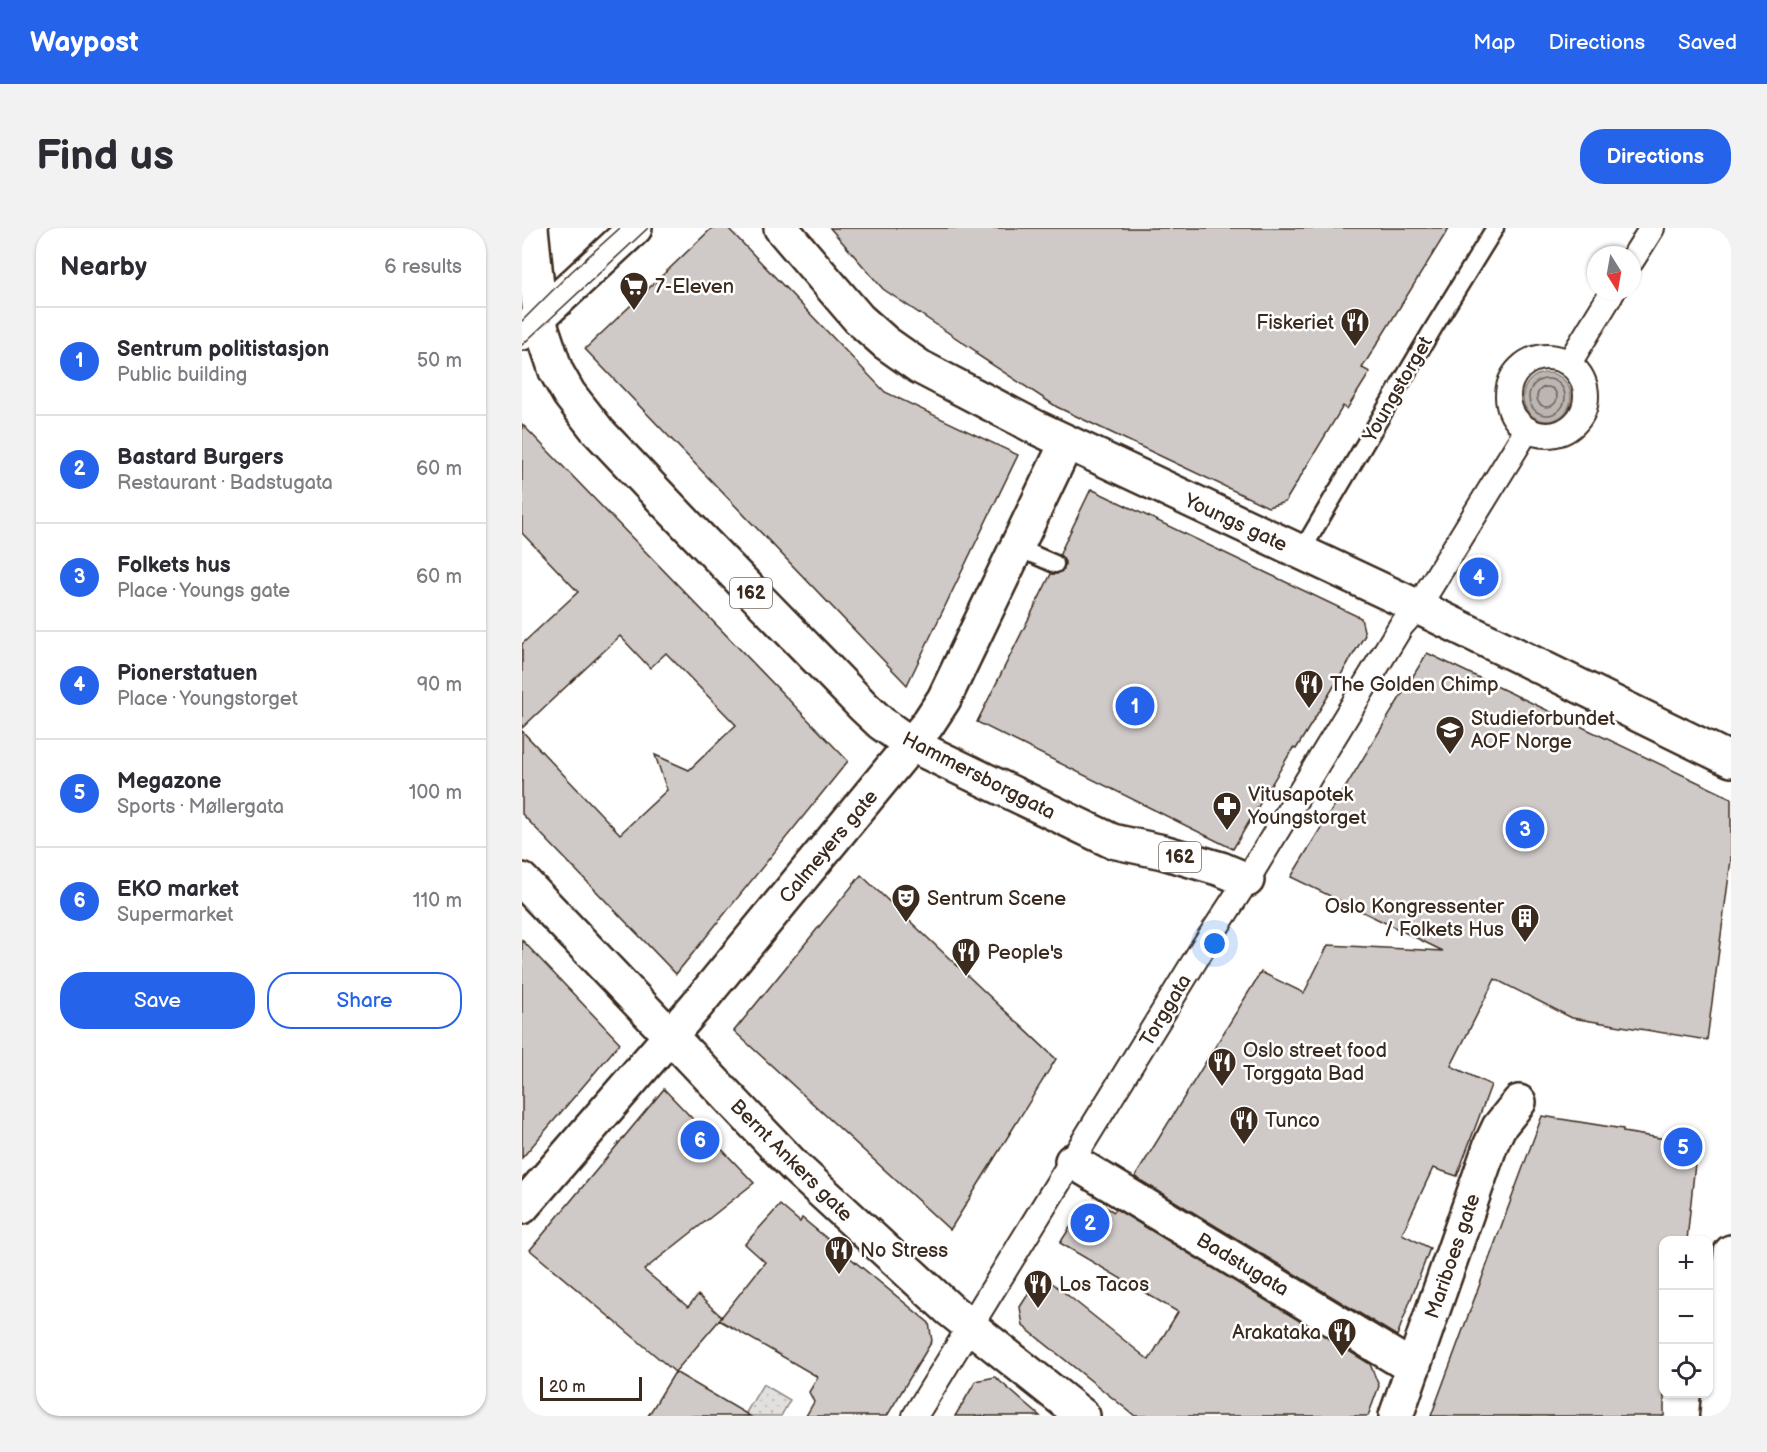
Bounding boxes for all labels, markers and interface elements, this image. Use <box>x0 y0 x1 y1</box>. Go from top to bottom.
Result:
text: Waypost <box>30 26 139 59</box>
text: Map <box>1473 30 1516 55</box>
text: Directions <box>1549 30 1645 55</box>
text: Saved <box>1678 30 1737 55</box>
button: Directions <box>1580 129 1731 184</box>
text: Find us <box>36 131 174 182</box>
north arrow <box>1587 246 1641 300</box>
text: Nearby <box>60 252 147 283</box>
text: 6 results <box>384 255 462 279</box>
supermarket icon: 7-Eleven <box>618 270 650 312</box>
place label: 7-Eleven <box>655 275 734 299</box>
restaurant icon: Fiskeriet <box>1339 306 1371 348</box>
place label: Fiskeriet <box>1256 311 1334 335</box>
street label: Youngstorget <box>1357 332 1438 448</box>
text: Sentrum politistasjon <box>117 336 329 363</box>
text: 1 <box>75 349 84 373</box>
text: 50 m <box>417 349 462 373</box>
text: Public building <box>117 363 247 387</box>
text: Bastard Burgers <box>117 444 283 471</box>
text: 2 <box>74 457 85 481</box>
text: 60 m <box>416 457 462 481</box>
text: Restaurant · Badstugata <box>117 471 333 495</box>
street label: Youngs gate <box>1179 488 1291 557</box>
text: Folkets hus <box>117 552 231 579</box>
pin: 4 <box>1460 554 1498 600</box>
text: 3 <box>74 565 85 589</box>
text: 60 m <box>416 565 462 589</box>
road number: 162 <box>730 578 772 608</box>
text: Place · Youngs gate <box>117 579 290 603</box>
text: Pionerstatuen <box>117 660 258 687</box>
restaurant icon: The Golden Chimp <box>1293 668 1325 710</box>
text: 4 <box>74 673 85 697</box>
text: 90 m <box>417 673 462 697</box>
place label: The Golden Chimp <box>1330 673 1499 697</box>
pin: 1 <box>1116 684 1154 728</box>
text: Place · Youngstorget <box>117 687 298 711</box>
place label: Studieforbundet AOF Norge <box>1471 707 1615 754</box>
school or university icon: Studieforbundet AOF Norge <box>1434 714 1466 756</box>
street label: Hammersborggata <box>898 727 1059 825</box>
text: Megazone <box>117 768 222 795</box>
text: 5 <box>74 781 85 805</box>
text: 100 m <box>409 781 462 805</box>
place label: Vitusapotek Youngstorget <box>1247 783 1366 830</box>
street label: Calmeyers gate <box>774 785 883 908</box>
pharmacy icon: Vitusapotek Youngstorget <box>1211 790 1243 832</box>
text: Sports · Møllergata <box>117 795 284 819</box>
pin: 3 <box>1506 806 1544 852</box>
road number: 162 <box>1159 842 1201 872</box>
text: EKO market <box>117 876 239 903</box>
theatre icon: Sentrum Scene <box>890 882 922 924</box>
place label: Sentrum Scene <box>927 887 1066 911</box>
text: 6 <box>73 889 86 913</box>
text: 110 m <box>413 889 462 913</box>
place label: Oslo Kongressenter / Folkets Hus <box>1325 895 1505 942</box>
building icon: Oslo Kongressenter / Folkets Hus <box>1509 902 1541 944</box>
text: Supermarket <box>117 903 233 927</box>
your location <box>1200 929 1229 958</box>
restaurant icon: People's <box>950 936 982 978</box>
place label: People's <box>987 941 1063 965</box>
street label: Torggata <box>1135 970 1197 1051</box>
button: Save <box>60 972 255 1029</box>
button: Share <box>267 972 462 1029</box>
place label: Oslo street food Torggata Bad <box>1243 1039 1387 1086</box>
restaurant icon: Oslo street food Torggata Bad <box>1206 1046 1238 1088</box>
street label: Bernt Ankers gate <box>725 1095 858 1227</box>
restaurant icon: Tunco <box>1228 1104 1260 1146</box>
place label: Tunco <box>1265 1109 1320 1133</box>
pin: 6 <box>680 1118 720 1162</box>
pin: 5 <box>1664 1124 1702 1170</box>
street label: Mariboes gate <box>1420 1191 1486 1322</box>
pin: 2 <box>1070 1200 1110 1246</box>
street label: Badstugata <box>1192 1228 1293 1302</box>
restaurant icon: No Stress <box>823 1234 855 1276</box>
map controls <box>1659 1236 1713 1398</box>
button: + <box>1659 1236 1713 1290</box>
place label: No Stress <box>860 1239 948 1263</box>
restaurant icon: Los Tacos <box>1022 1268 1054 1310</box>
place label: Los Tacos <box>1059 1273 1149 1297</box>
button: − <box>1659 1290 1713 1344</box>
restaurant icon: Arakataka <box>1326 1316 1358 1358</box>
place label: Arakataka <box>1232 1321 1321 1345</box>
button: locate <box>1659 1344 1713 1398</box>
scale bar <box>540 1374 642 1402</box>
text: 20 m <box>549 1378 585 1397</box>

